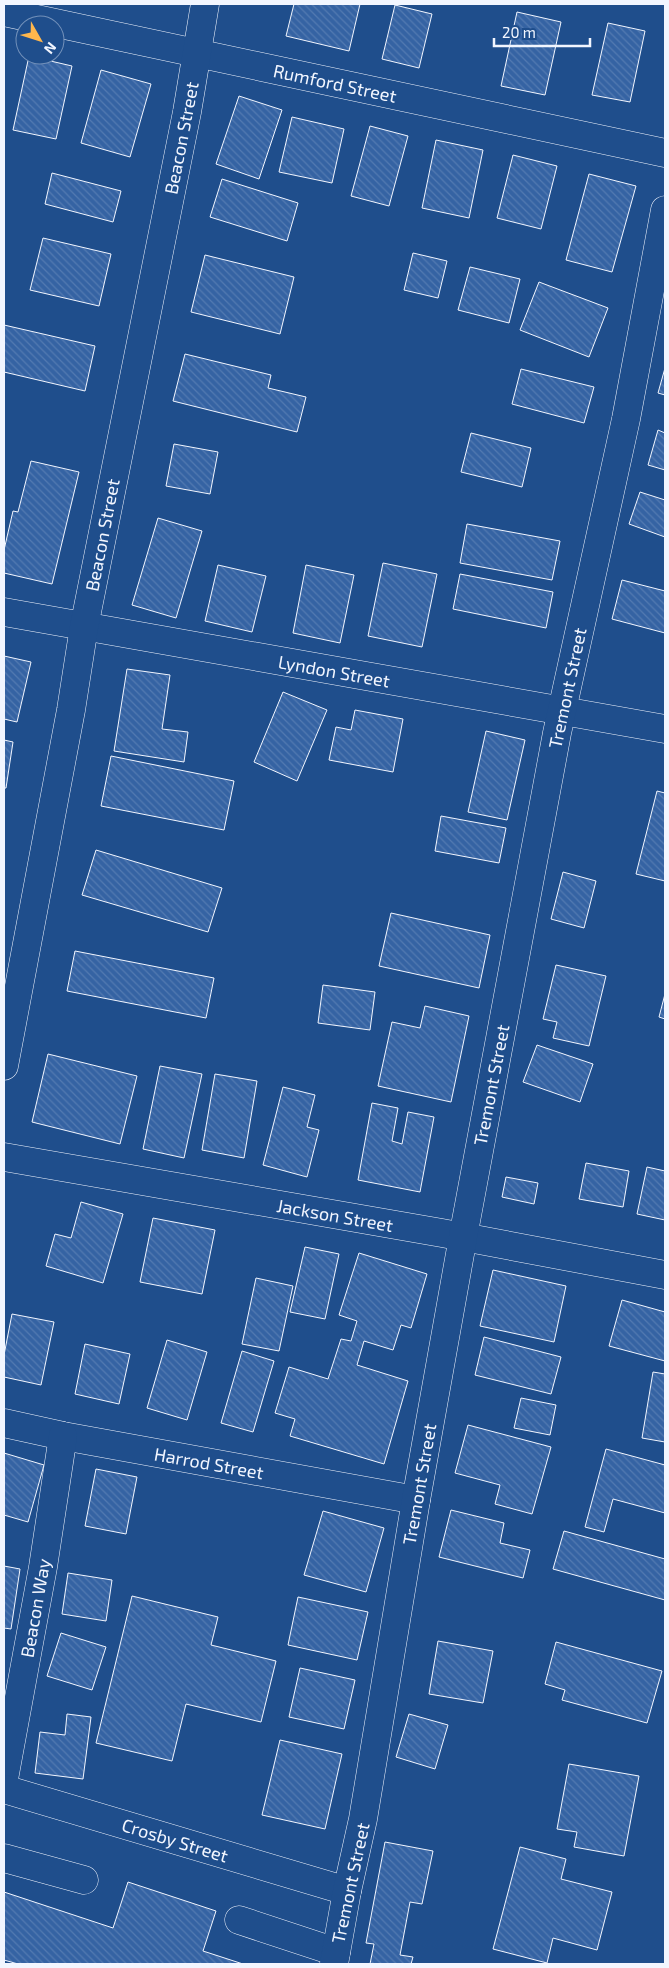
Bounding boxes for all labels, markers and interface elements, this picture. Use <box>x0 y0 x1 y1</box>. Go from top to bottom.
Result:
north arrow <box>15 15 65 65</box>
scale bar <box>494 15 590 47</box>
text: 20 m <box>502 23 536 41</box>
text: N <box>41 39 60 58</box>
street label: Rumford Street <box>271 59 399 107</box>
street label: Beacon Street <box>159 80 203 196</box>
street label: Beacon Street <box>80 477 124 593</box>
street label: Tremont Street <box>543 626 591 750</box>
street label: Lyndon Street <box>276 650 392 692</box>
street label: Tremont Street <box>468 1023 514 1147</box>
street label: Jackson Street <box>275 1194 395 1236</box>
street label: Tremont Street <box>398 1421 441 1546</box>
street label: Harrod Street <box>153 1443 266 1483</box>
street label: Beacon Way <box>15 1556 55 1659</box>
street label: Crosby Street <box>119 1813 231 1867</box>
street label: Tremont Street <box>326 1821 374 1945</box>

